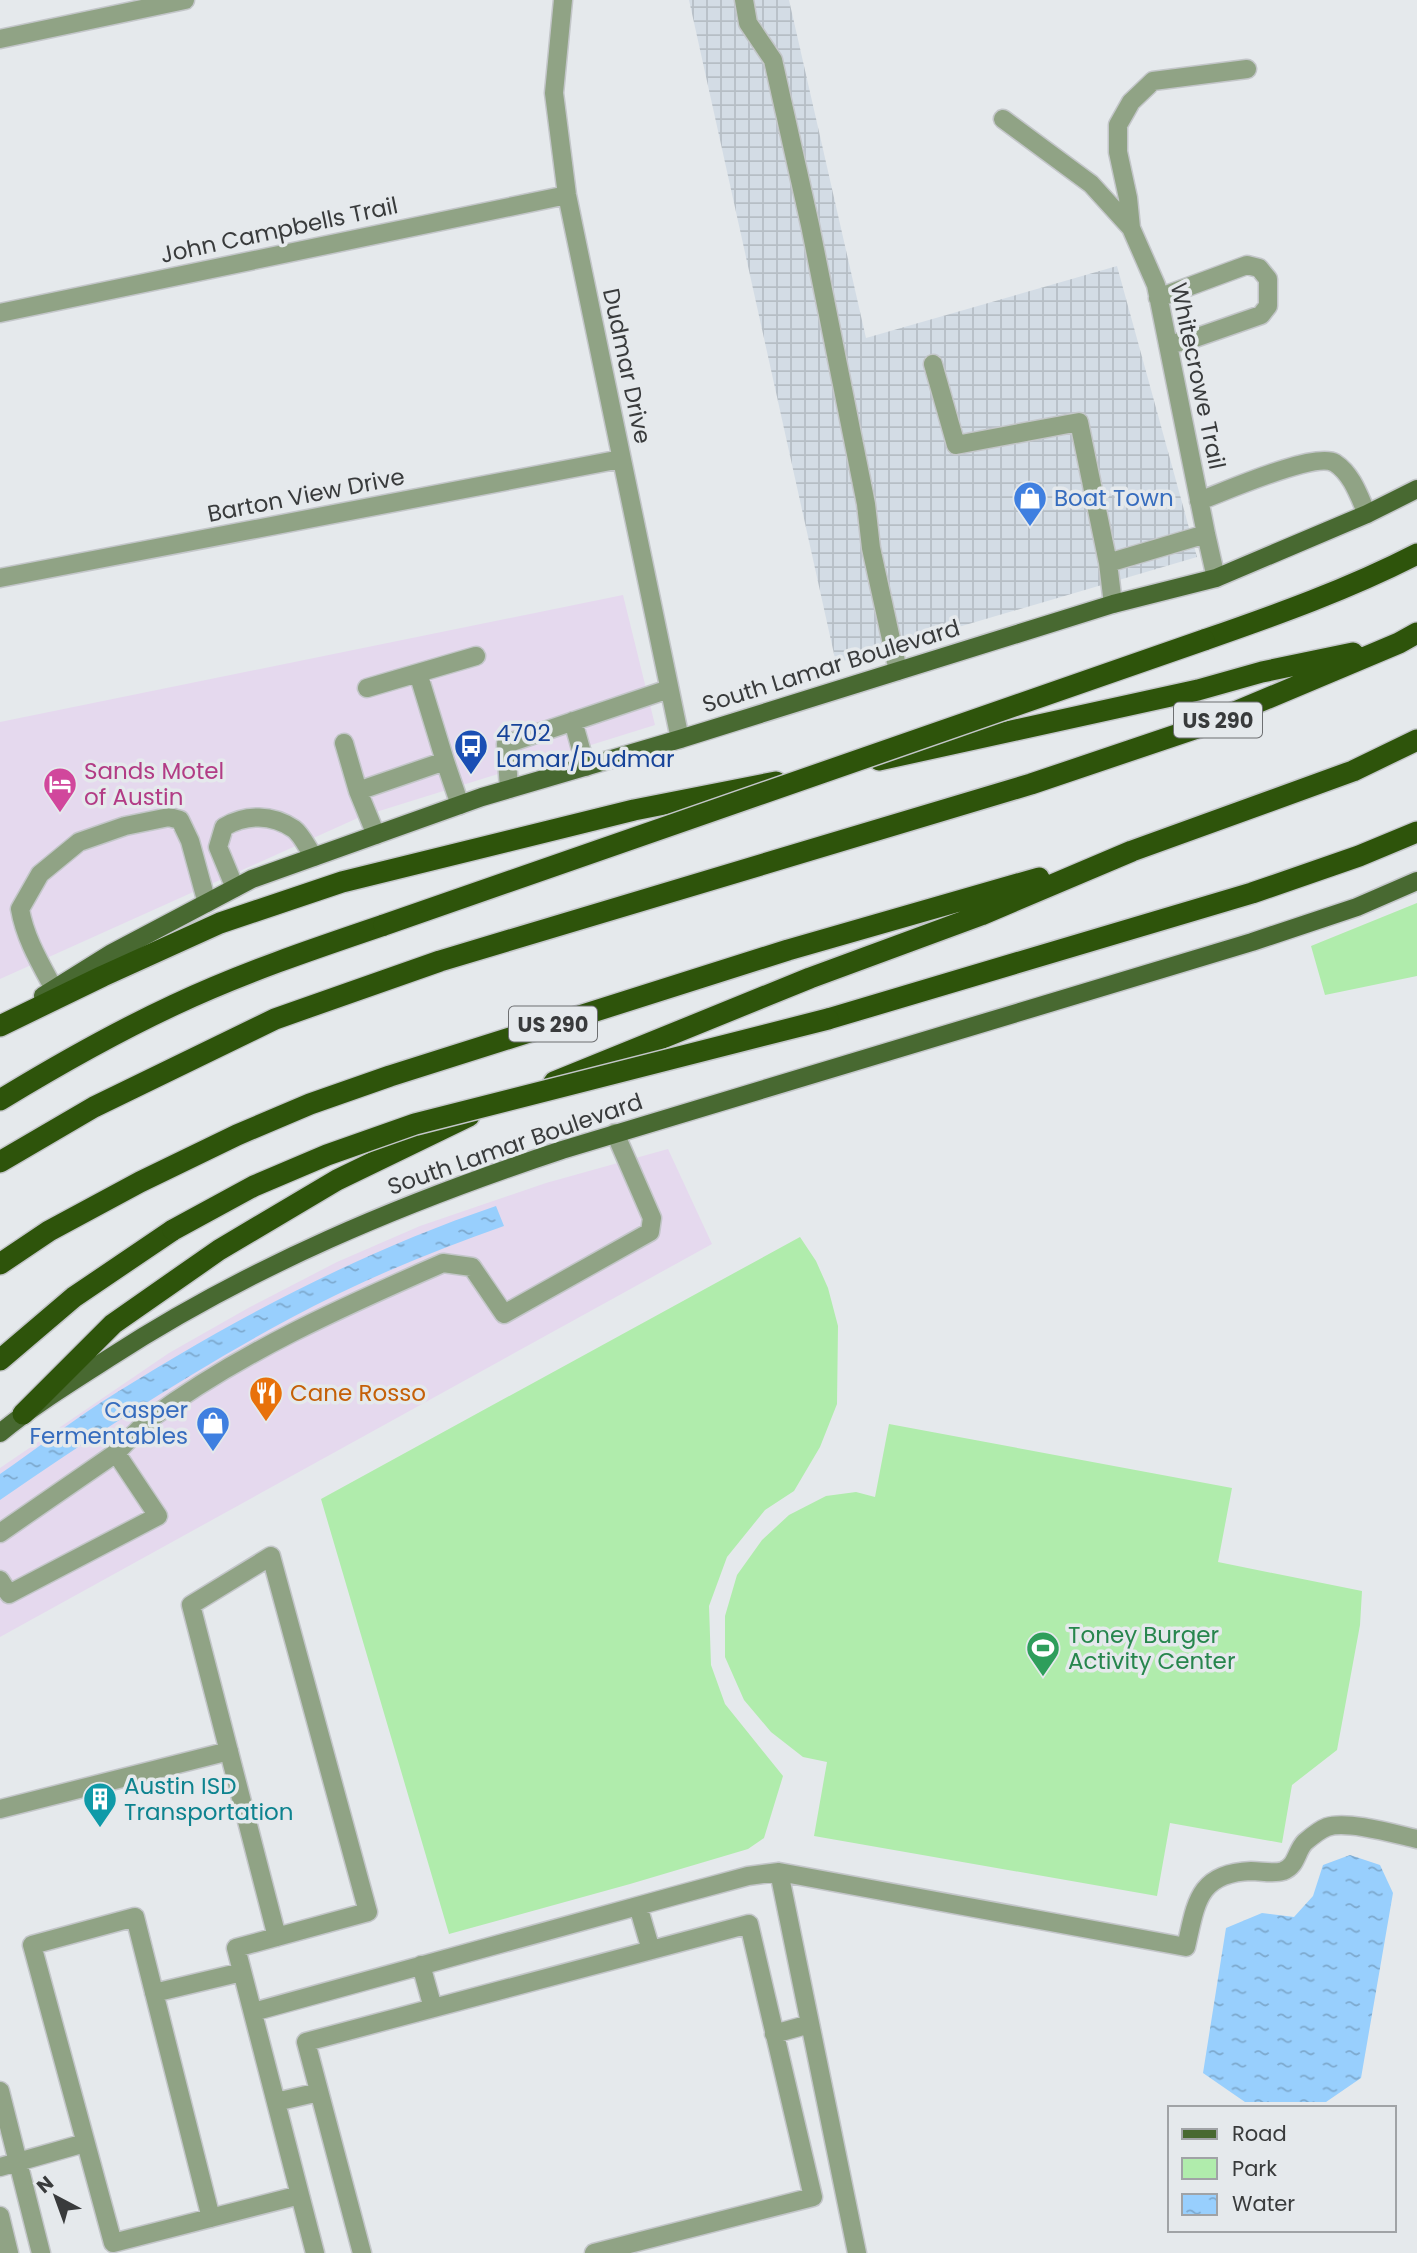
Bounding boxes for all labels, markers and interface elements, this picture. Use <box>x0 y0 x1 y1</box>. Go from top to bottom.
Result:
street label: John Campbells Trail <box>157 189 401 271</box>
street label: Whitecrowe Trail <box>1163 280 1233 472</box>
street label: Dudmar Drive <box>595 285 659 447</box>
street label: Barton View Drive <box>205 460 407 530</box>
shop icon: Boat Town <box>1011 479 1049 528</box>
place label: Boat Town <box>1054 482 1174 514</box>
street label: South Lamar Boulevard <box>698 612 964 720</box>
road number: US 290 <box>1174 702 1262 738</box>
place label: 4702 Lamar/Dudmar <box>496 717 675 775</box>
bus stop icon: 4702 Lamar/Dudmar <box>452 727 490 776</box>
place label: Sands Motel of Austin <box>84 755 224 813</box>
hotel icon: Sands Motel of Austin <box>41 765 79 814</box>
road number: US 290 <box>509 1006 597 1042</box>
street label: South Lamar Boulevard <box>383 1085 647 1203</box>
restaurant icon: Cane Rosso <box>247 1374 285 1423</box>
place label: Cane Rosso <box>290 1377 426 1409</box>
place label: Casper Fermentables <box>30 1394 188 1452</box>
shop icon: Casper Fermentables <box>194 1404 232 1453</box>
place label: Toney Burger Activity Center <box>1068 1619 1235 1677</box>
sports icon: Toney Burger Activity Center <box>1024 1629 1062 1678</box>
place label: Austin ISD Transportation <box>124 1770 294 1828</box>
building icon: Austin ISD Transportation <box>81 1780 119 1829</box>
legend <box>1168 2106 1396 2232</box>
text: Road <box>1232 2119 1287 2148</box>
text: Park <box>1232 2154 1277 2183</box>
north arrow <box>21 2162 91 2232</box>
text: N <box>31 2170 59 2199</box>
text: Water <box>1232 2189 1295 2218</box>

